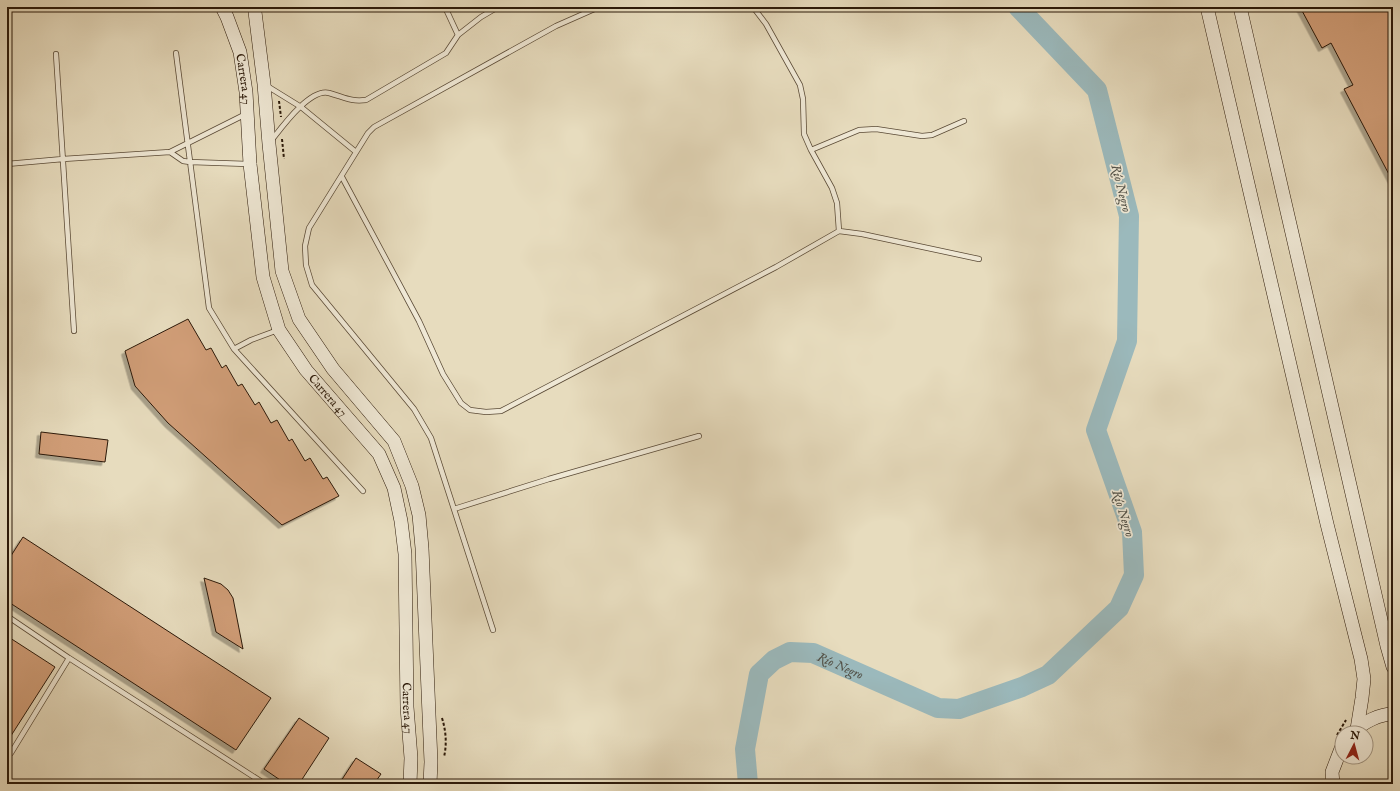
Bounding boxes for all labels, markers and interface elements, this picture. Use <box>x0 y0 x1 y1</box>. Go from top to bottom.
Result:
street label: Carrera 47 <box>232 53 254 105</box>
water label: Río Negro <box>1105 163 1135 215</box>
street label: Carrera 47 <box>305 371 350 420</box>
water label: Río Negro <box>1106 488 1138 540</box>
water label: Río Negro <box>814 649 866 684</box>
street label: Carrera 47 <box>399 682 416 734</box>
north arrow <box>1334 725 1374 765</box>
text: N <box>1348 728 1361 744</box>

